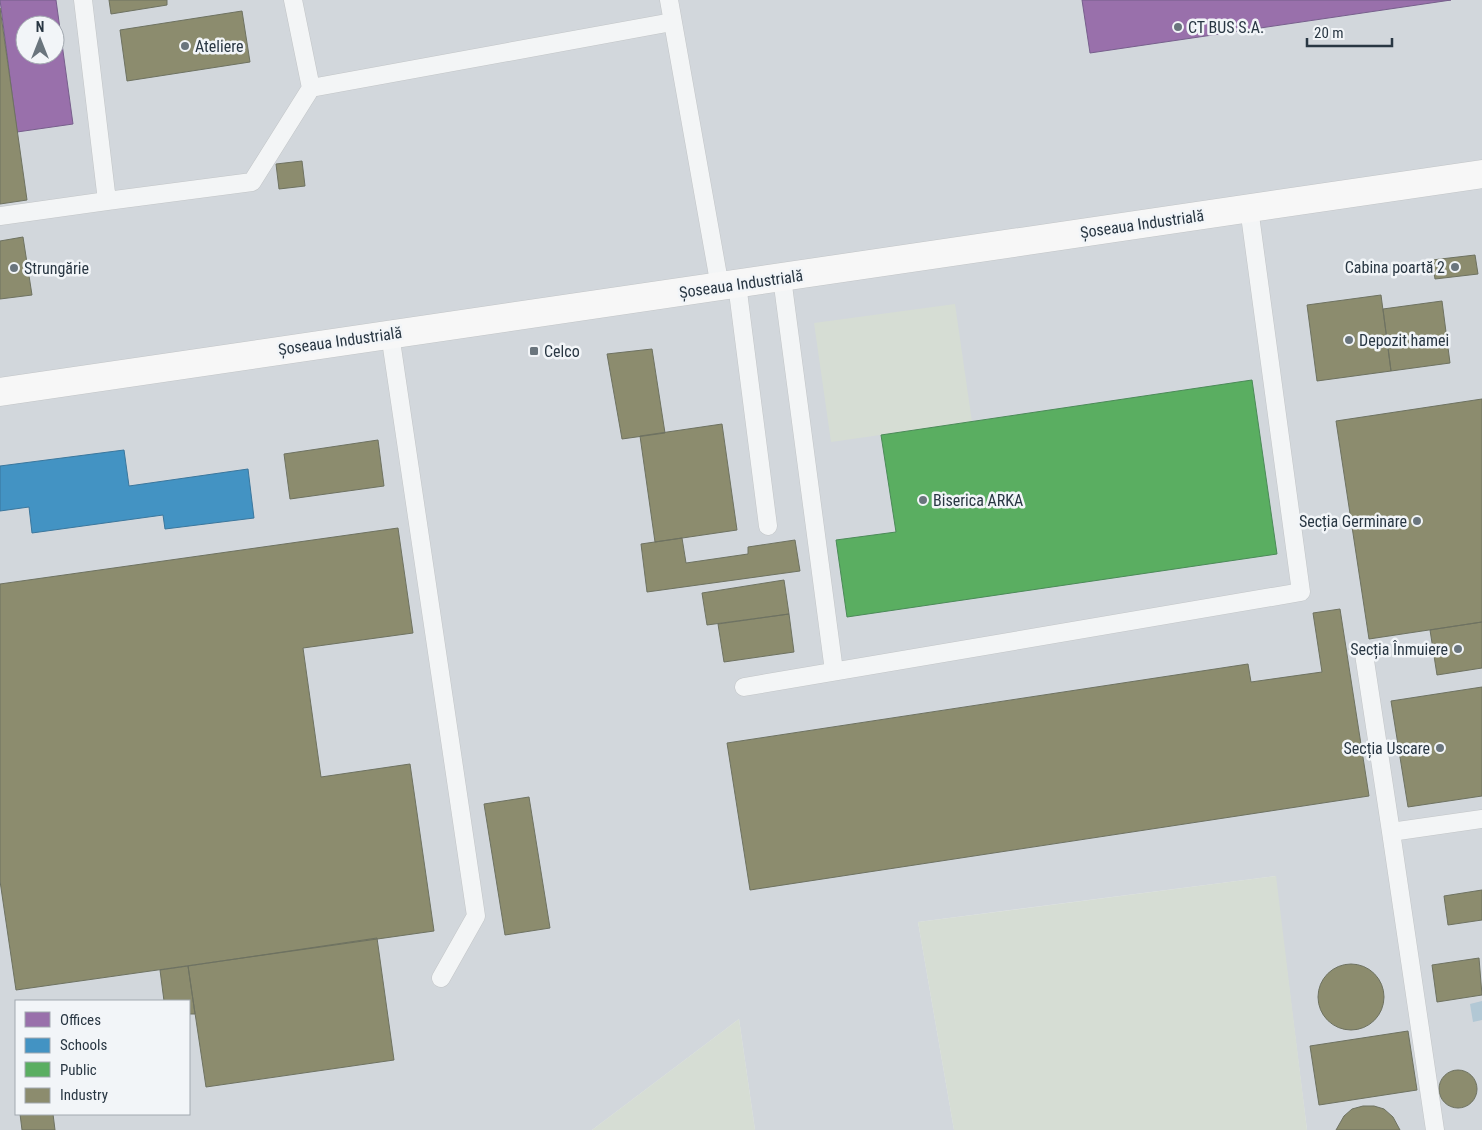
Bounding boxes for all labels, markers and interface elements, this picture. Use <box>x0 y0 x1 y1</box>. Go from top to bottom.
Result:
north arrow <box>15 15 65 65</box>
scale bar <box>1307 15 1392 47</box>
place label: CT BUS S.A. <box>1188 18 1264 37</box>
text: N <box>36 19 44 35</box>
marker: CT BUS S.A. <box>1172 21 1184 33</box>
text: 20 m <box>1314 24 1344 42</box>
place label: Ateliere <box>195 37 243 56</box>
marker: Ateliere <box>179 40 191 52</box>
street label: Șoseaua Industrială <box>1079 206 1205 243</box>
place label: Cabina poartă 2 <box>1345 258 1445 277</box>
place label: Strungărie <box>24 259 89 278</box>
marker: Cabina poartă 2 <box>1449 261 1461 273</box>
marker: Strungărie <box>8 262 20 274</box>
street label: Șoseaua Industrială <box>678 266 804 303</box>
street label: Șoseaua Industrială <box>277 323 403 360</box>
place label: Depozit hamei <box>1359 331 1449 350</box>
marker: Depozit hamei <box>1343 334 1355 346</box>
place label: Celco <box>544 342 580 361</box>
marker: Celco <box>528 345 540 357</box>
place label: Biserica ARKA <box>933 491 1023 510</box>
marker: Biserica ARKA <box>917 494 929 506</box>
place label: Secția Germinare <box>1299 512 1407 532</box>
marker: Secția Germinare <box>1411 515 1423 527</box>
place label: Secția Înmuiere <box>1350 640 1448 660</box>
marker: Secția Înmuiere <box>1452 643 1464 655</box>
place label: Secția Uscare <box>1344 739 1430 759</box>
marker: Secția Uscare <box>1434 742 1446 754</box>
legend <box>15 1000 190 1115</box>
text: Offices <box>60 1011 101 1029</box>
text: Schools <box>60 1036 107 1054</box>
text: Public <box>60 1061 97 1079</box>
text: Industry <box>60 1086 108 1104</box>

